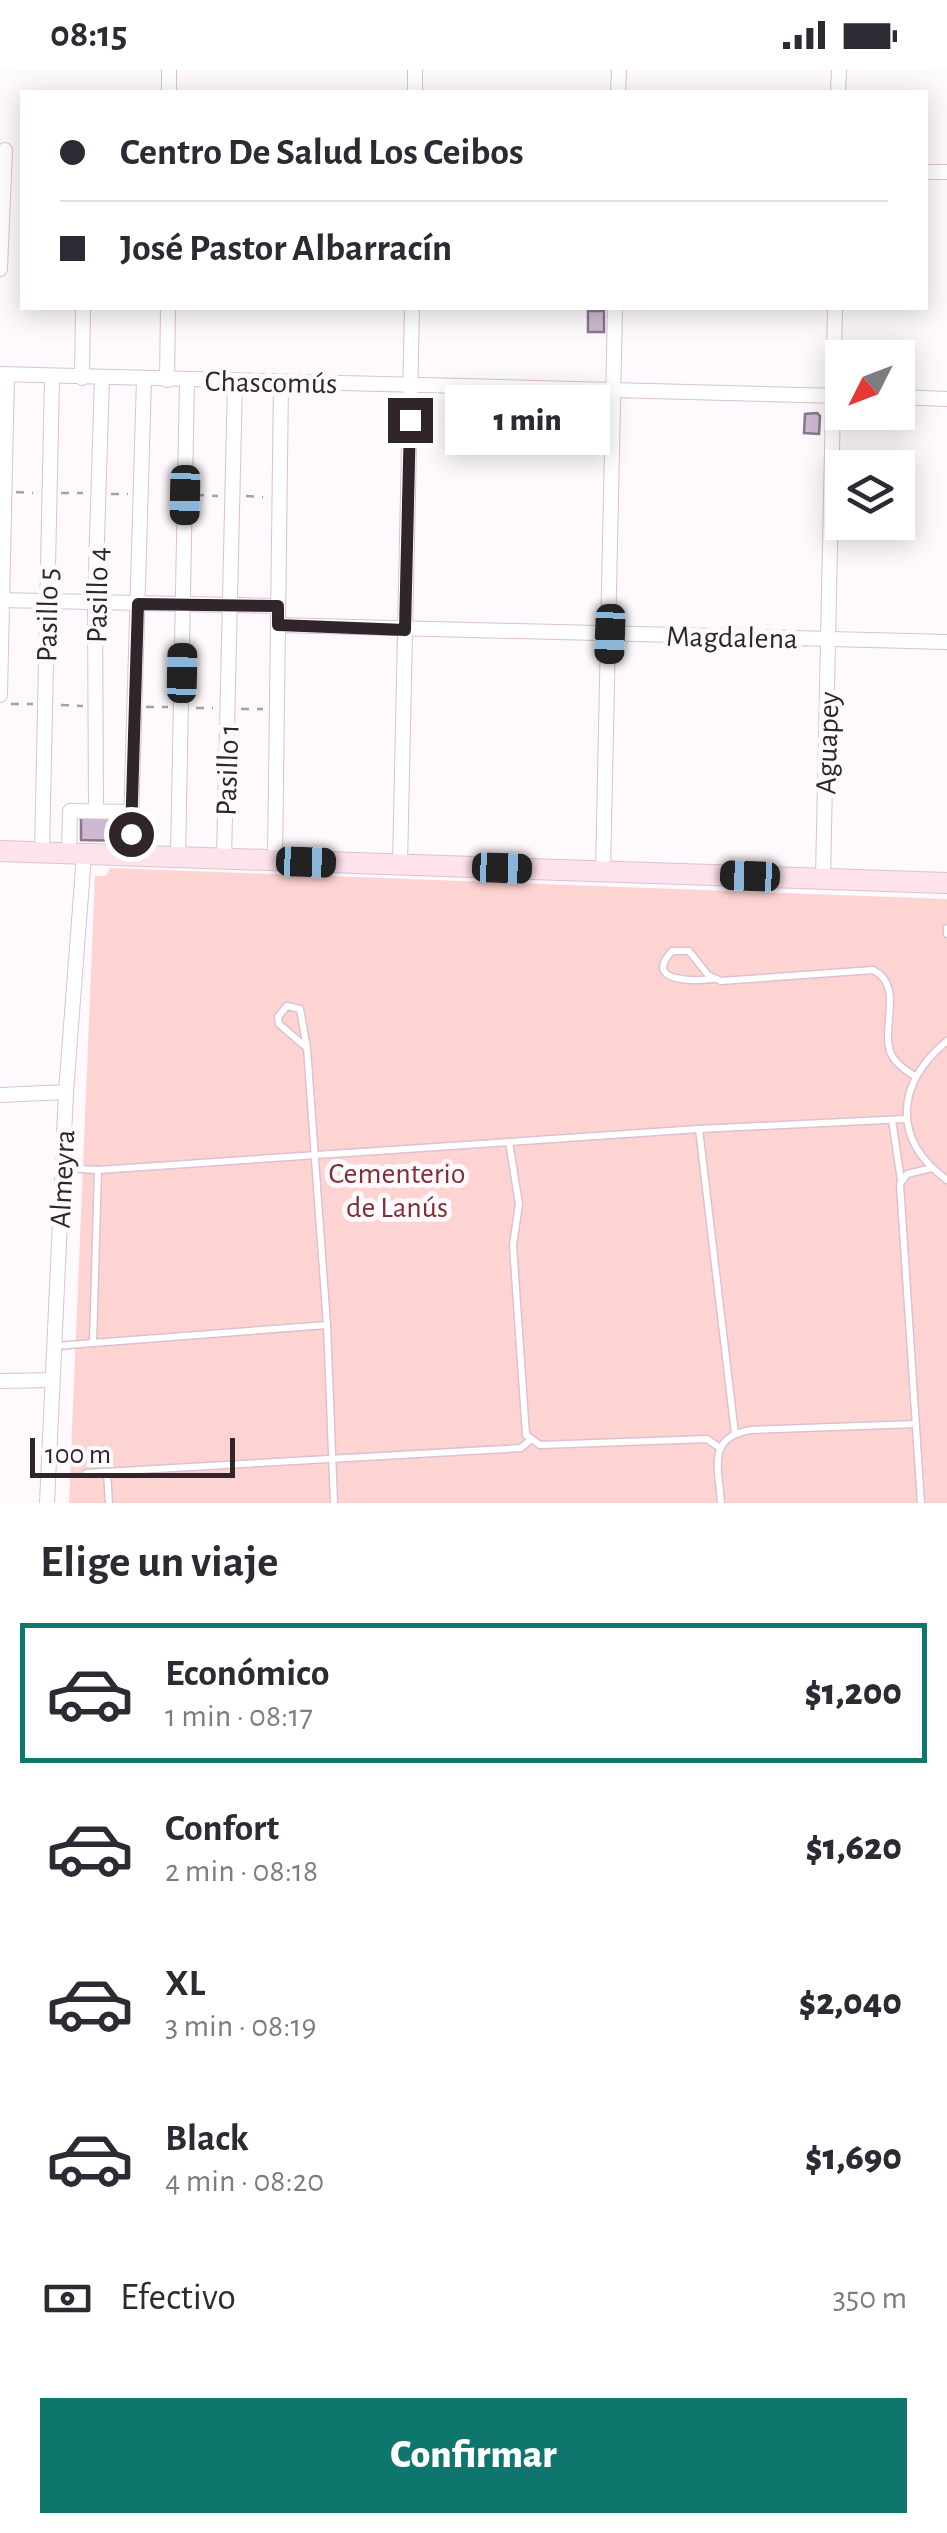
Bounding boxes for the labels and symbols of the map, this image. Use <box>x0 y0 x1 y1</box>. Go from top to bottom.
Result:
north arrow <box>825 340 915 430</box>
street label: Chascomús <box>204 367 338 399</box>
callout: 1 min <box>445 385 610 455</box>
route end <box>388 398 433 443</box>
car <box>169 465 201 525</box>
street label: Pasillo 4 <box>82 547 114 643</box>
street label: Pasillo 5 <box>32 568 64 662</box>
car <box>594 603 626 665</box>
street label: Magdalena <box>666 622 798 654</box>
car <box>166 643 198 703</box>
street label: Aguapey <box>811 691 845 795</box>
street label: Pasillo 1 <box>211 724 245 816</box>
route start <box>109 812 154 857</box>
car <box>275 846 337 878</box>
car <box>471 852 533 884</box>
car <box>719 860 781 892</box>
street label: Almeyra <box>45 1129 81 1229</box>
park label: Cementerio de Lanús <box>329 1159 465 1223</box>
scale bar <box>30 1433 235 1478</box>

